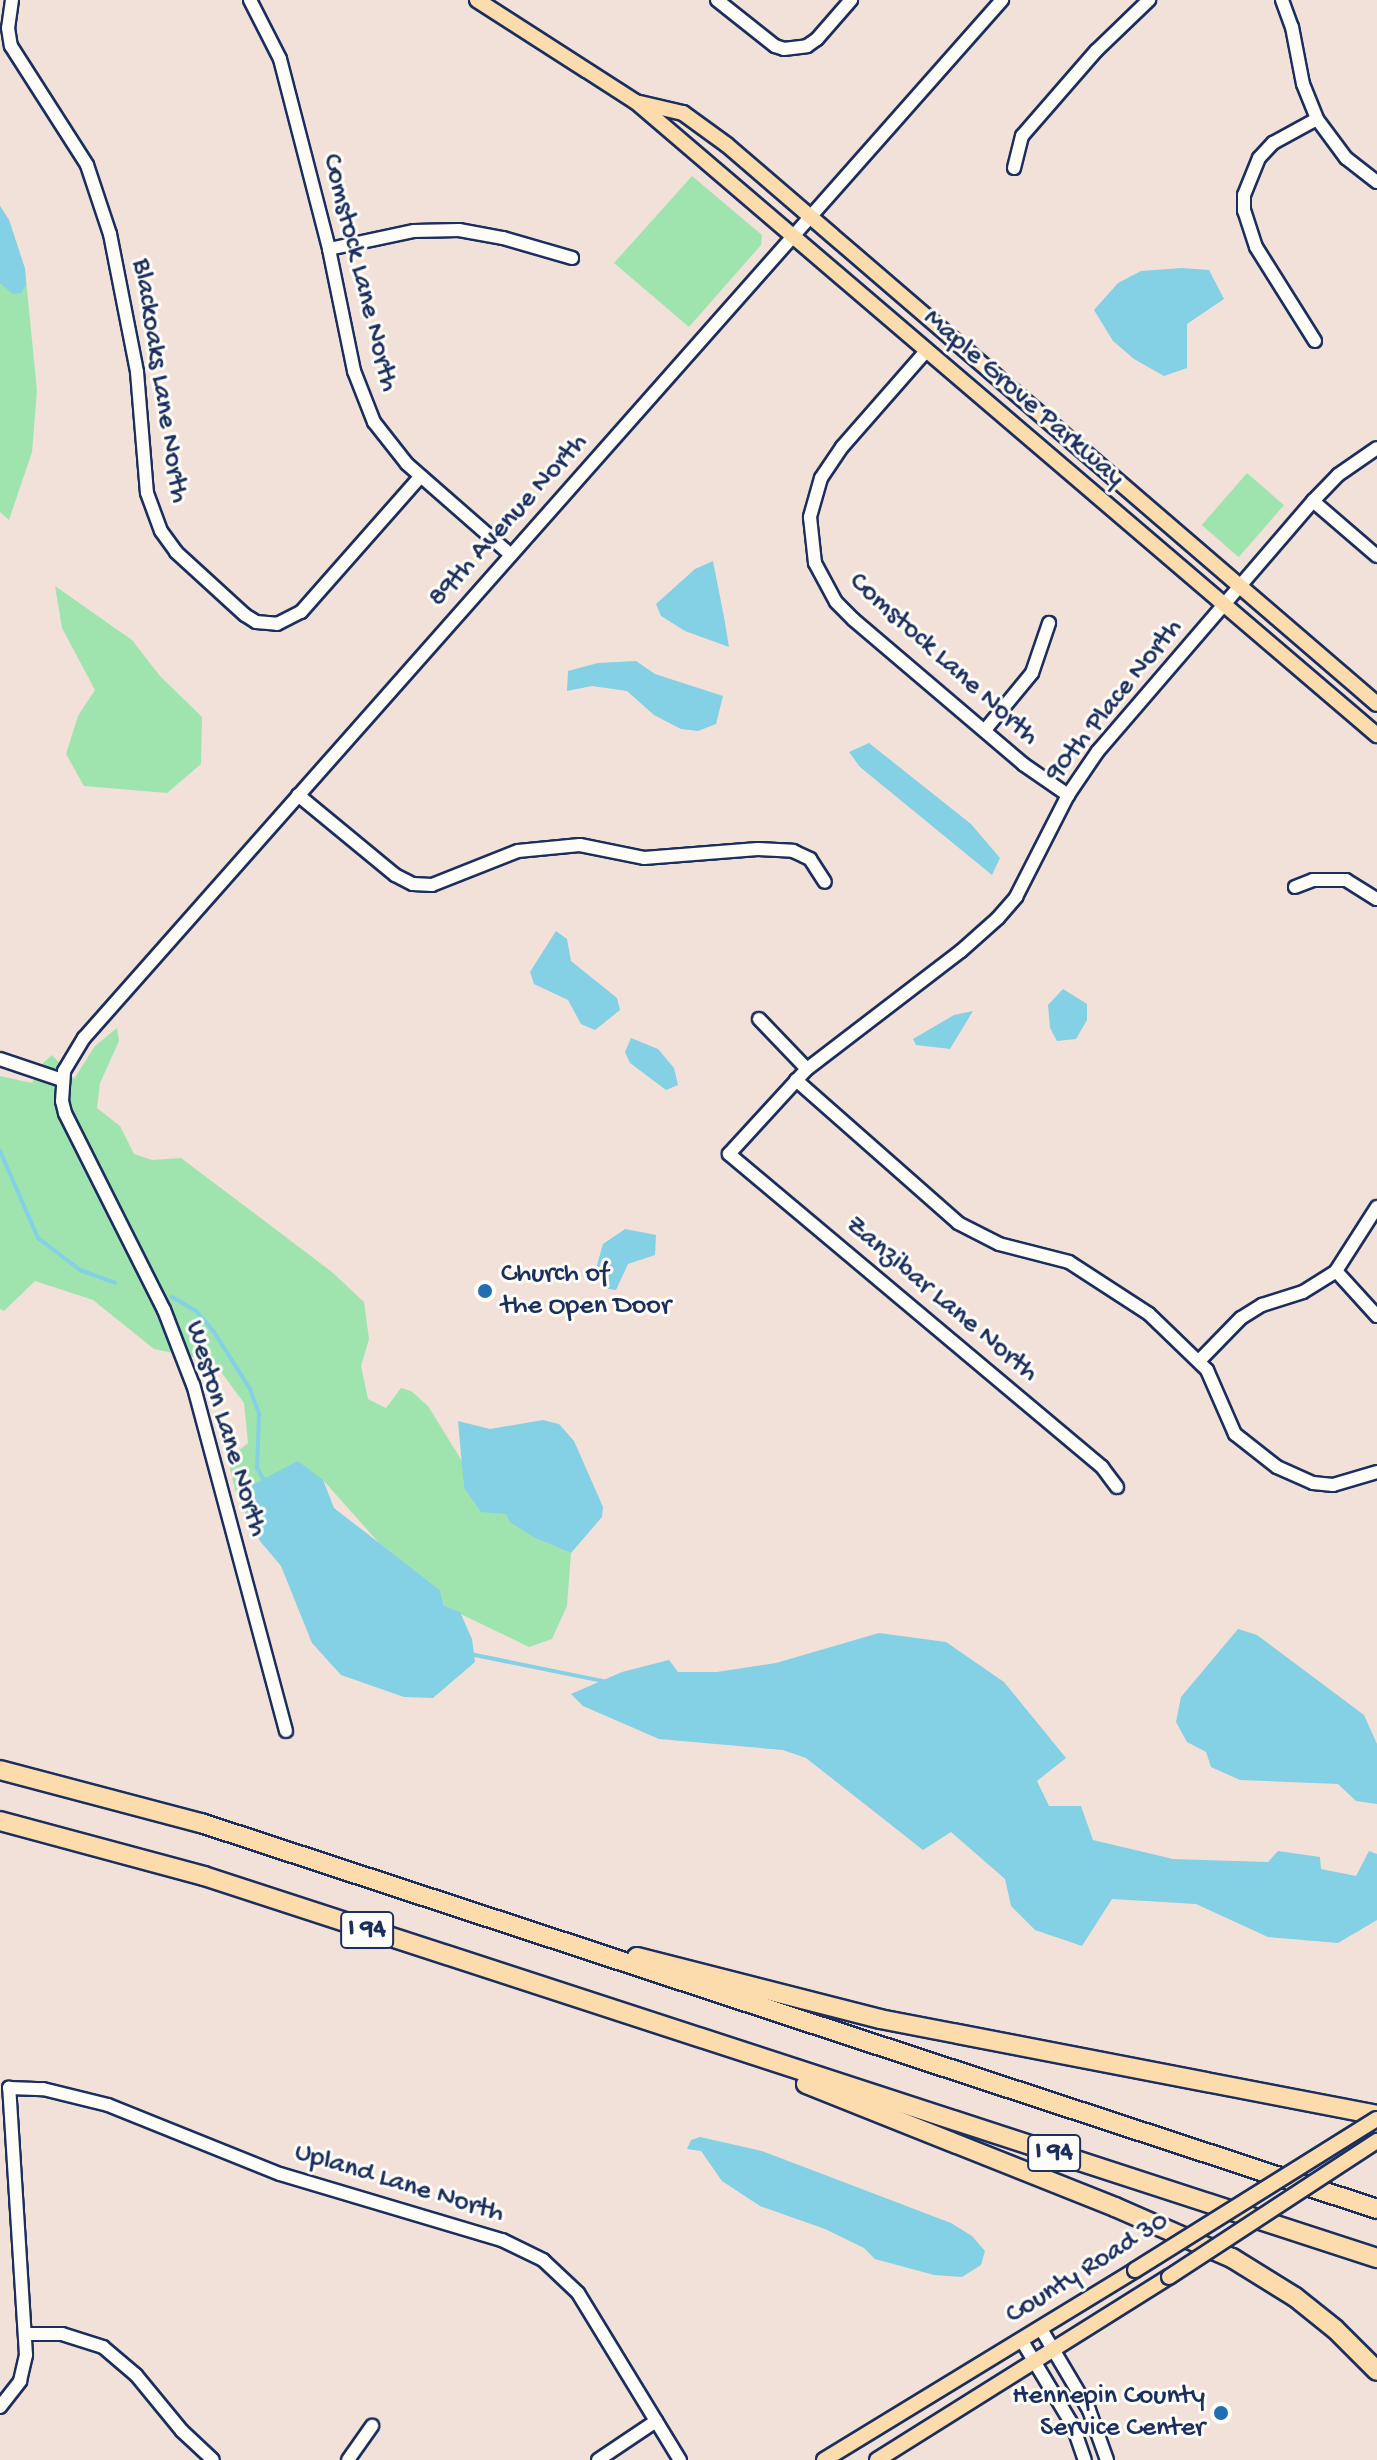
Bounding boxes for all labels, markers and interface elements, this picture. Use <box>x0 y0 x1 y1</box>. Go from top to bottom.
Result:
street label: Comstock Lane North <box>313 151 405 395</box>
street label: Blackoaks Lane North <box>123 256 195 506</box>
street label: Maple Grove Parkway <box>915 302 1131 496</box>
street label: 89th Avenue North <box>422 427 596 615</box>
street label: Comstock Lane North <box>841 566 1045 754</box>
street label: 90th Place North <box>1039 613 1191 789</box>
street label: Zanzibar Lane North <box>838 1209 1044 1391</box>
place label: Church of the Open Door <box>501 1258 671 1324</box>
marker: Church of the Open Door <box>476 1282 494 1300</box>
street label: Weston Lane North <box>176 1317 274 1541</box>
road number: I 94 <box>339 1908 395 1952</box>
road number: I 94 <box>1026 2131 1082 2175</box>
street label: Upland Lane North <box>290 2136 508 2232</box>
street label: County Road 30 <box>1000 2205 1176 2333</box>
place label: Hennepin County Service Center <box>1012 2380 1205 2446</box>
marker: Hennepin County Service Center <box>1212 2404 1230 2422</box>

